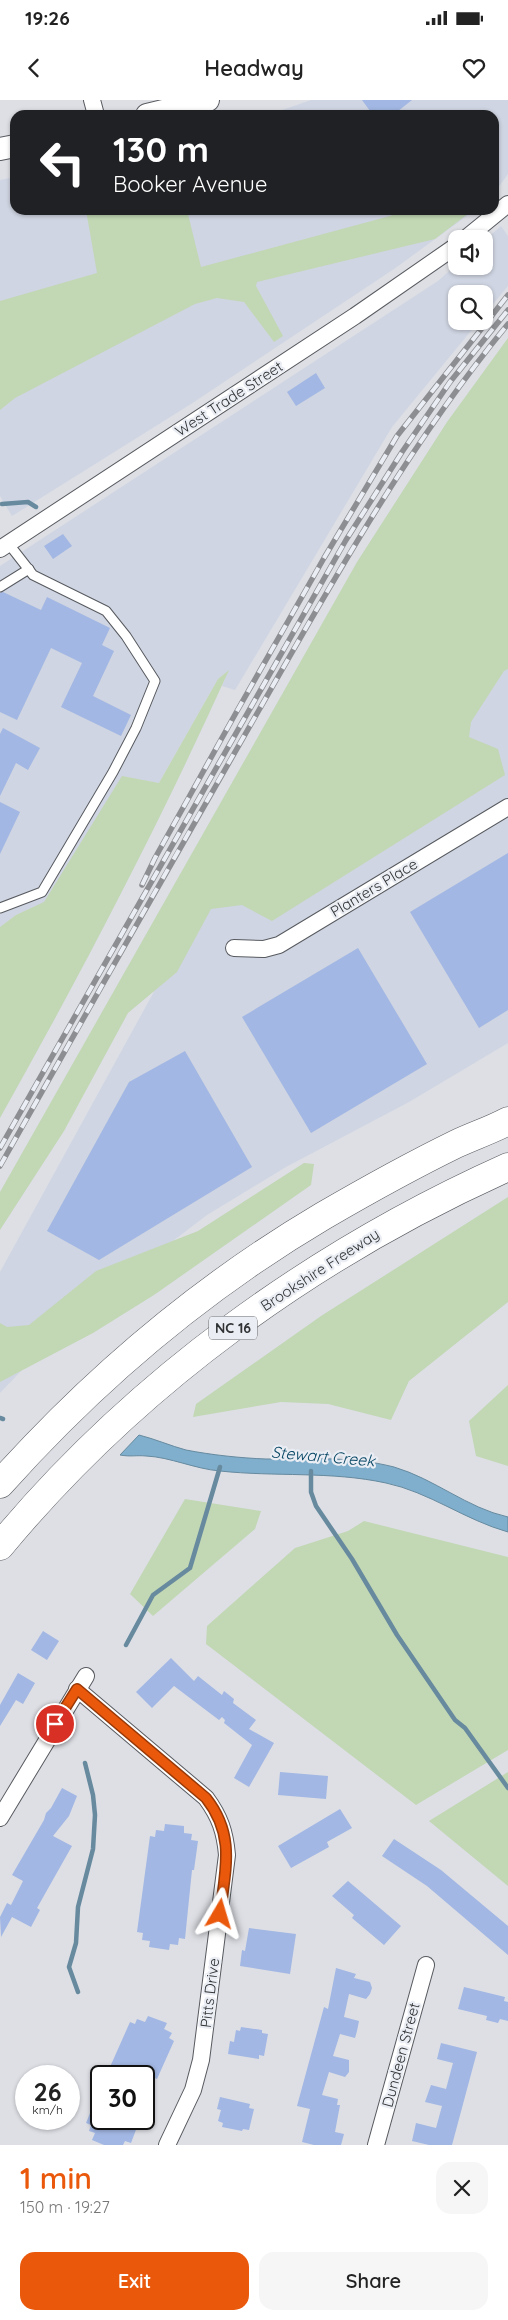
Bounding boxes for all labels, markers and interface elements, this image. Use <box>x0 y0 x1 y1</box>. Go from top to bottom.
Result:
text: 19:26 <box>25 6 70 30</box>
icon: back <box>20 54 48 82</box>
text: Headway <box>204 54 304 82</box>
icon: heart <box>460 54 488 82</box>
text: 130 m <box>113 127 209 171</box>
icon: left <box>30 130 95 195</box>
text: Booker Avenue <box>113 170 267 198</box>
map controls <box>448 230 493 330</box>
button: sound <box>448 230 493 275</box>
button: search <box>448 285 493 330</box>
street label: West Trade Street <box>171 357 286 440</box>
street label: Planters Place <box>327 854 421 921</box>
street label: Brookshire Freeway <box>257 1224 383 1315</box>
road number: NC 16 <box>209 1316 257 1340</box>
water label: Stewart Creek <box>270 1442 377 1471</box>
pin <box>34 1703 76 1745</box>
icon: arrive <box>41 1710 69 1738</box>
position arrow <box>193 1887 245 1939</box>
street label: Pitts Drive <box>196 1957 223 2029</box>
street label: Dundeen Street <box>377 2000 424 2109</box>
speed limit sign: 30 <box>90 2065 155 2130</box>
text: 26 <box>33 2076 62 2107</box>
text: km/h <box>32 2102 63 2117</box>
text: 1 min <box>20 2159 92 2197</box>
button: close <box>436 2162 488 2214</box>
text: 150 m · 19:27 <box>20 2197 110 2217</box>
button: Exit <box>20 2252 249 2310</box>
button: Share <box>259 2252 488 2310</box>

